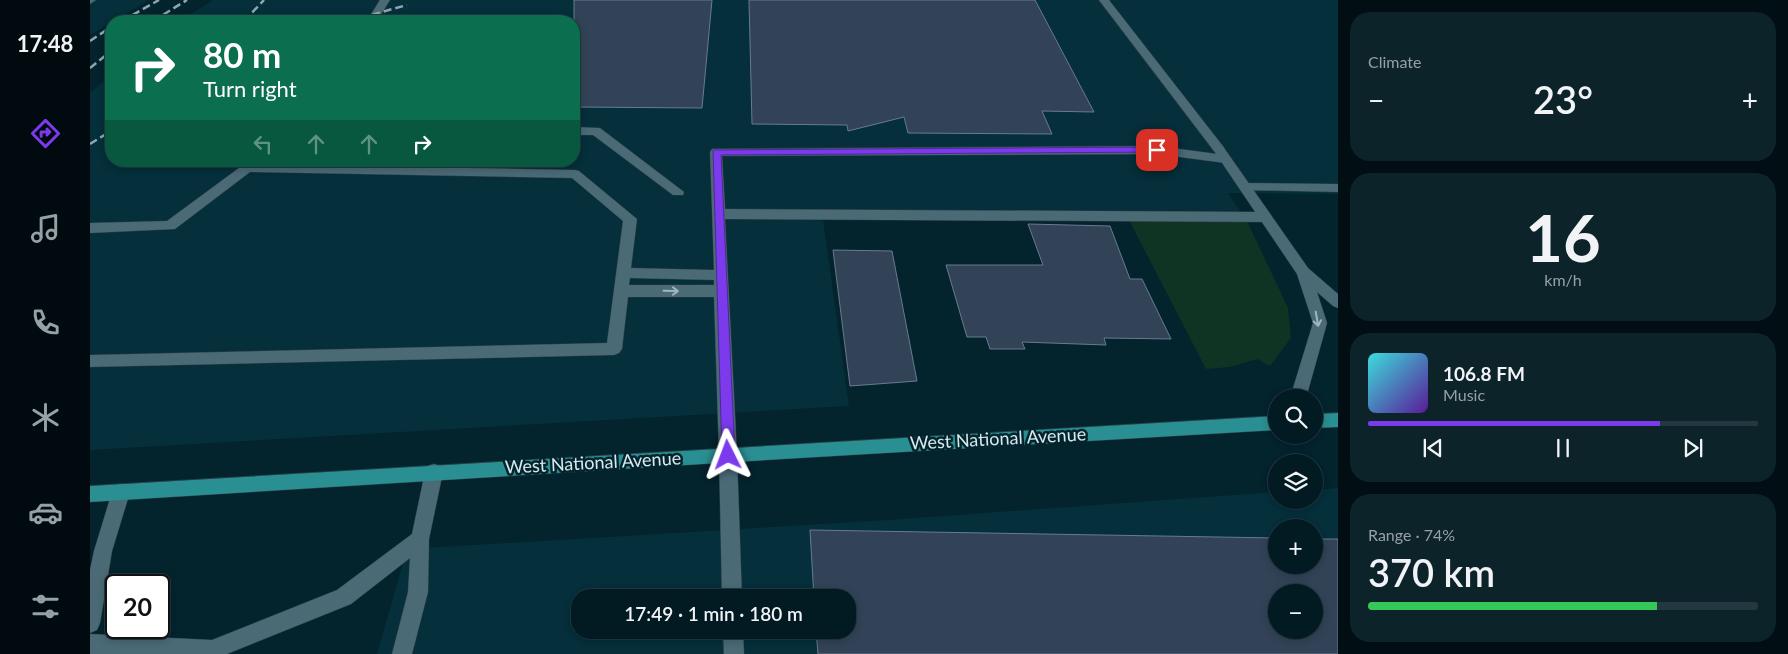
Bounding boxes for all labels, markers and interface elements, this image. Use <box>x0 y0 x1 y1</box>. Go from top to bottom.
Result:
text: 17:48 <box>17 30 73 57</box>
text: 80 m <box>203 33 281 75</box>
icon: right <box>120 35 185 100</box>
text: Climate <box>1368 52 1421 71</box>
text: Turn right <box>203 75 297 102</box>
text: 23° <box>1533 76 1593 122</box>
text: − <box>1368 83 1384 117</box>
text: + <box>1742 83 1758 117</box>
icon: directions <box>28 116 63 151</box>
pin <box>1136 129 1178 171</box>
icon: left <box>249 130 277 158</box>
icon: ahead <box>302 130 330 158</box>
icon: ahead <box>355 130 383 158</box>
icon: right <box>408 130 436 158</box>
icon: arrive <box>1143 136 1171 164</box>
text: 16 <box>1525 198 1601 276</box>
icon: music <box>28 211 63 246</box>
text: km/h <box>1544 270 1582 289</box>
one-way arrow <box>662 286 679 296</box>
icon: phone <box>28 305 63 340</box>
one-way arrow <box>1313 310 1323 326</box>
text: 106.8 FM <box>1443 362 1525 385</box>
text: Music <box>1443 385 1485 404</box>
map controls <box>1268 389 1323 639</box>
button: search <box>1268 389 1323 444</box>
icon: climate <box>28 400 63 435</box>
street label: West National Avenue <box>909 422 1087 454</box>
position arrow <box>701 428 753 480</box>
icon: previous <box>1419 434 1447 462</box>
icon: pause <box>1549 434 1577 462</box>
icon: next <box>1679 434 1707 462</box>
street label: West National Avenue <box>504 446 682 478</box>
button: layers <box>1268 454 1323 509</box>
icon: car <box>28 495 63 530</box>
button: + <box>1268 519 1323 574</box>
text: Range · 74% <box>1368 525 1455 544</box>
text: 370 km <box>1368 549 1495 595</box>
speed limit sign: 20 <box>105 574 170 639</box>
button: − <box>1268 584 1323 639</box>
icon: filters <box>28 589 63 624</box>
text: 17:49 · 1 min · 180 m <box>624 602 803 625</box>

